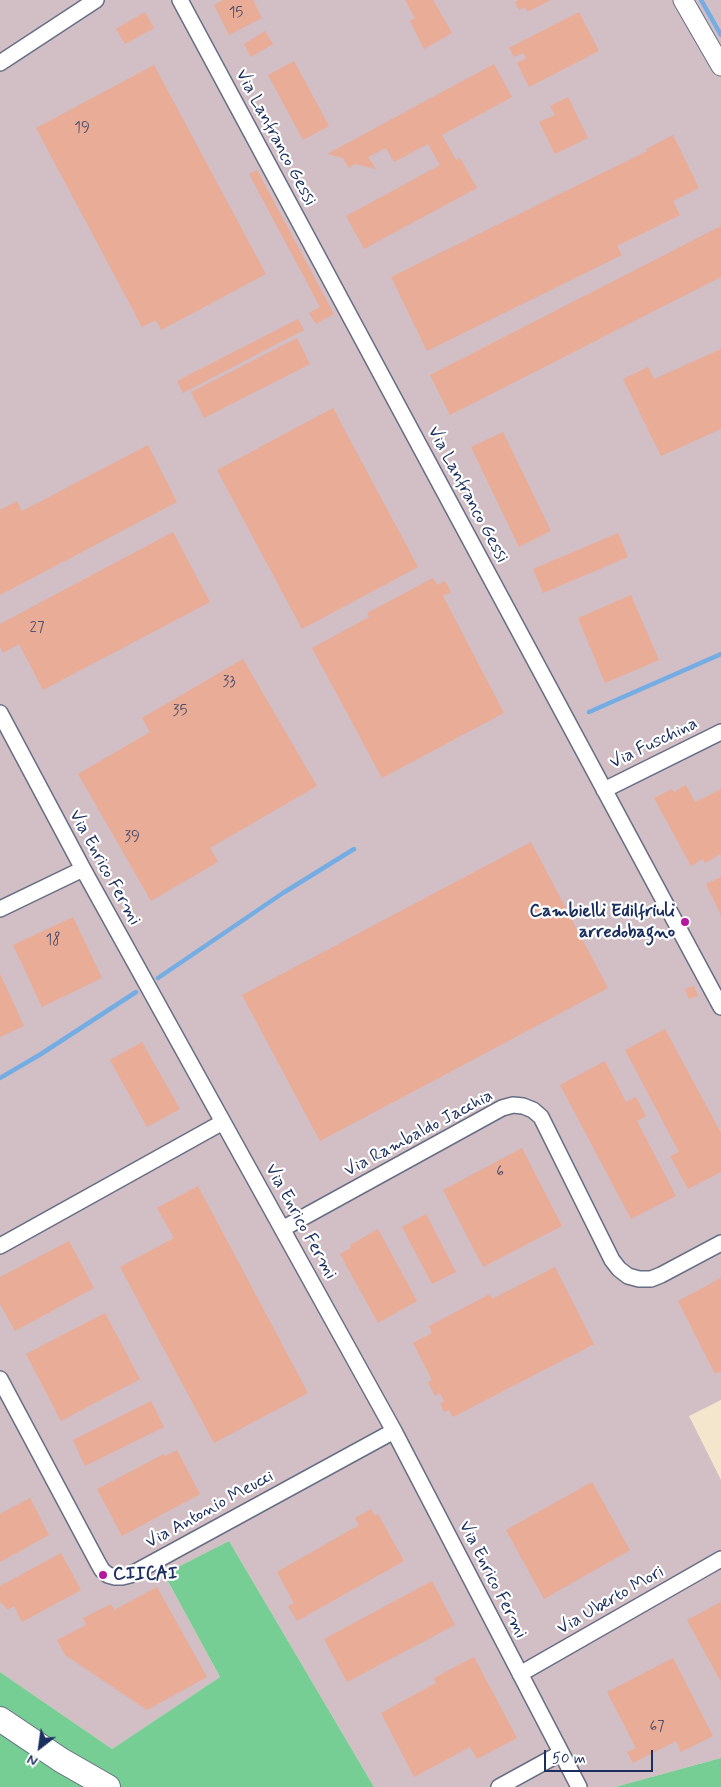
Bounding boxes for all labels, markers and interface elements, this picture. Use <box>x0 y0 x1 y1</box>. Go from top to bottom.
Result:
house number: 15 <box>229 5 243 23</box>
street label: Via Lanfranco Gessi <box>230 66 320 210</box>
house number: 19 <box>74 120 90 138</box>
street label: Via Lanfranco Gessi <box>422 423 512 567</box>
house number: 27 <box>30 620 44 638</box>
house number: 33 <box>222 674 236 692</box>
house number: 35 <box>173 703 187 721</box>
street label: Via Fuschina <box>607 713 701 775</box>
street label: Via Enrico Fermi <box>63 806 145 930</box>
house number: 39 <box>124 829 140 847</box>
place label: Cambielli Edilfriuli arredobagno <box>529 901 675 944</box>
marker: Cambielli Edilfriuli arredobagno <box>679 916 691 928</box>
house number: 18 <box>46 932 60 950</box>
street label: Via Rambaldo Jacchia <box>341 1086 497 1182</box>
street label: Via Enrico Fermi <box>259 1160 341 1284</box>
house number: 6 <box>496 1164 504 1182</box>
street label: Via Antonio Meucci <box>142 1466 278 1554</box>
street label: Via Enrico Fermi <box>453 1518 531 1642</box>
street label: Via Uberto Mori <box>554 1562 668 1640</box>
place label: CIICAI <box>113 1564 177 1586</box>
marker: CIICAI <box>97 1569 109 1581</box>
house number: 67 <box>649 1719 665 1737</box>
north arrow <box>15 1722 65 1772</box>
scale bar <box>546 1740 655 1772</box>
text: 50 m <box>552 1749 586 1769</box>
text: N <box>24 1750 41 1770</box>

